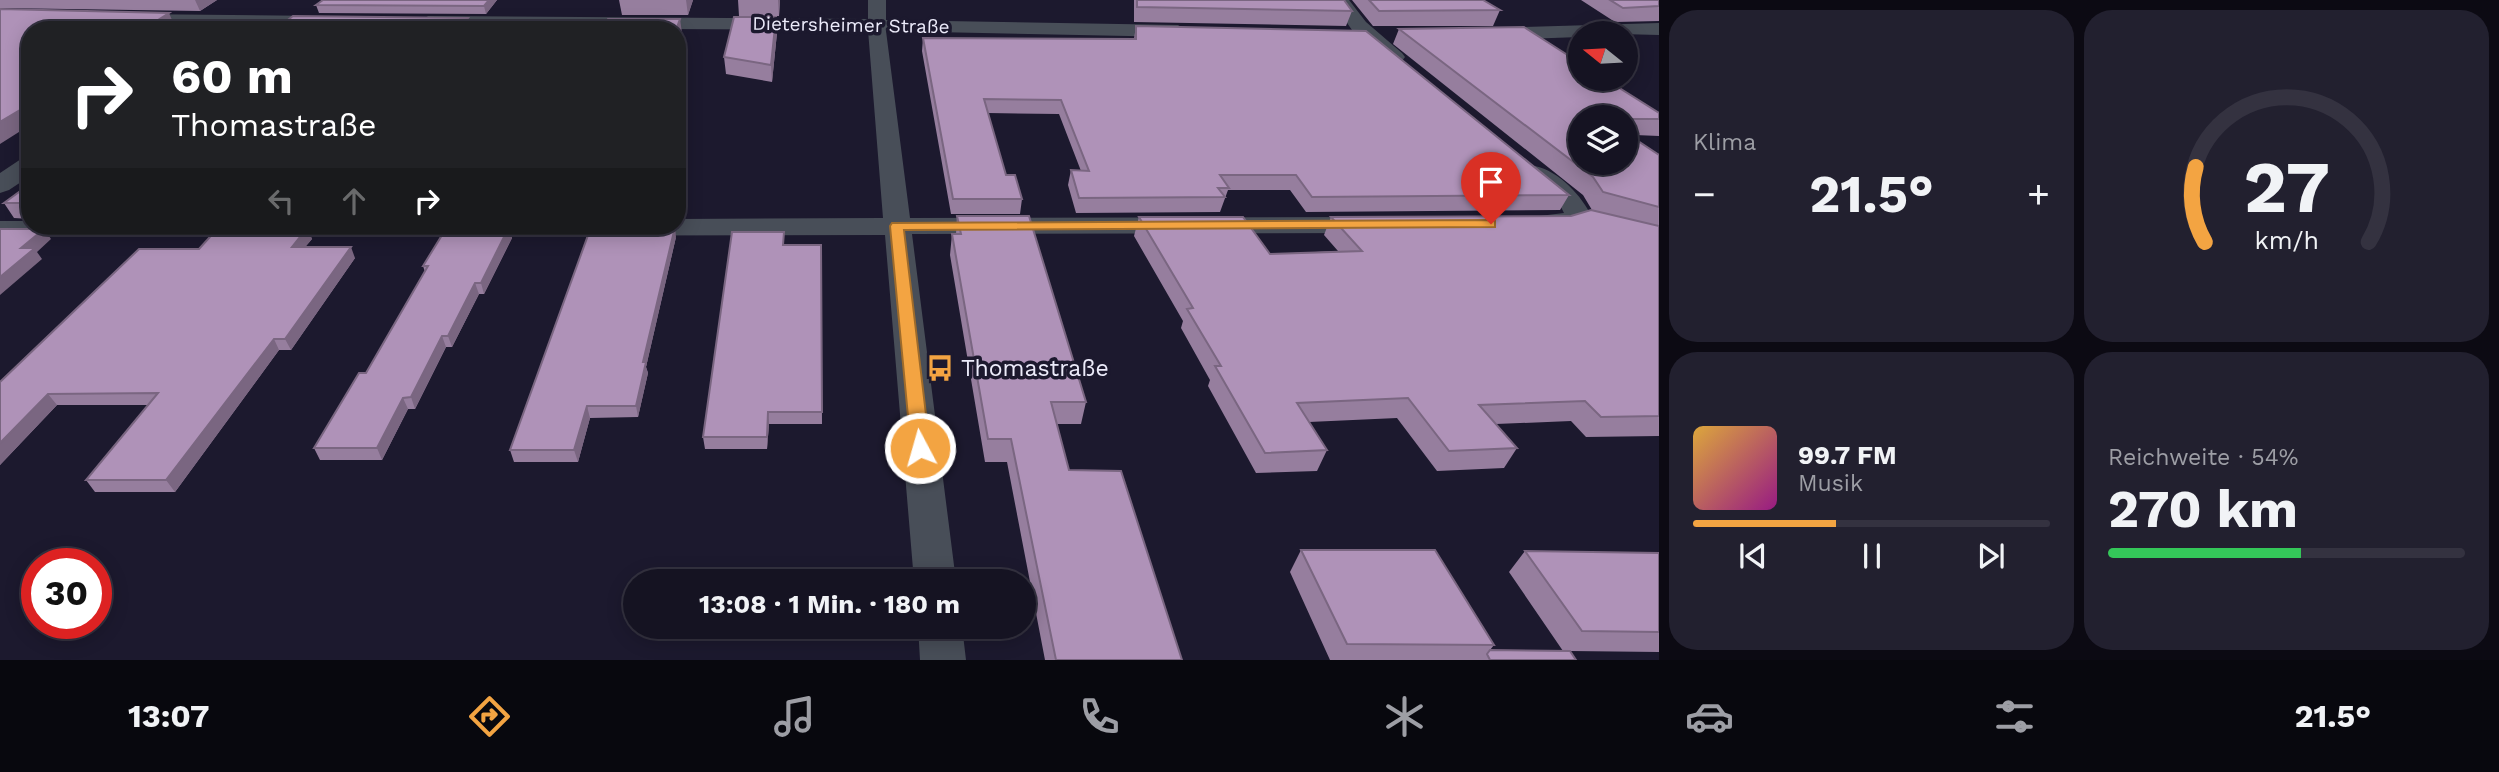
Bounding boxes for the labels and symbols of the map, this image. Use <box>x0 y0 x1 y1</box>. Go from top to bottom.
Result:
street label: Dietersheimer Straße <box>752 12 950 38</box>
north arrow <box>1568 21 1638 91</box>
pin <box>1461 152 1521 224</box>
bus stop icon: Thomastraße <box>925 353 955 383</box>
place label: Thomastraße <box>961 355 1109 382</box>
position arrow <box>883 411 957 485</box>
speed limit sign: 30 <box>21 548 112 639</box>

